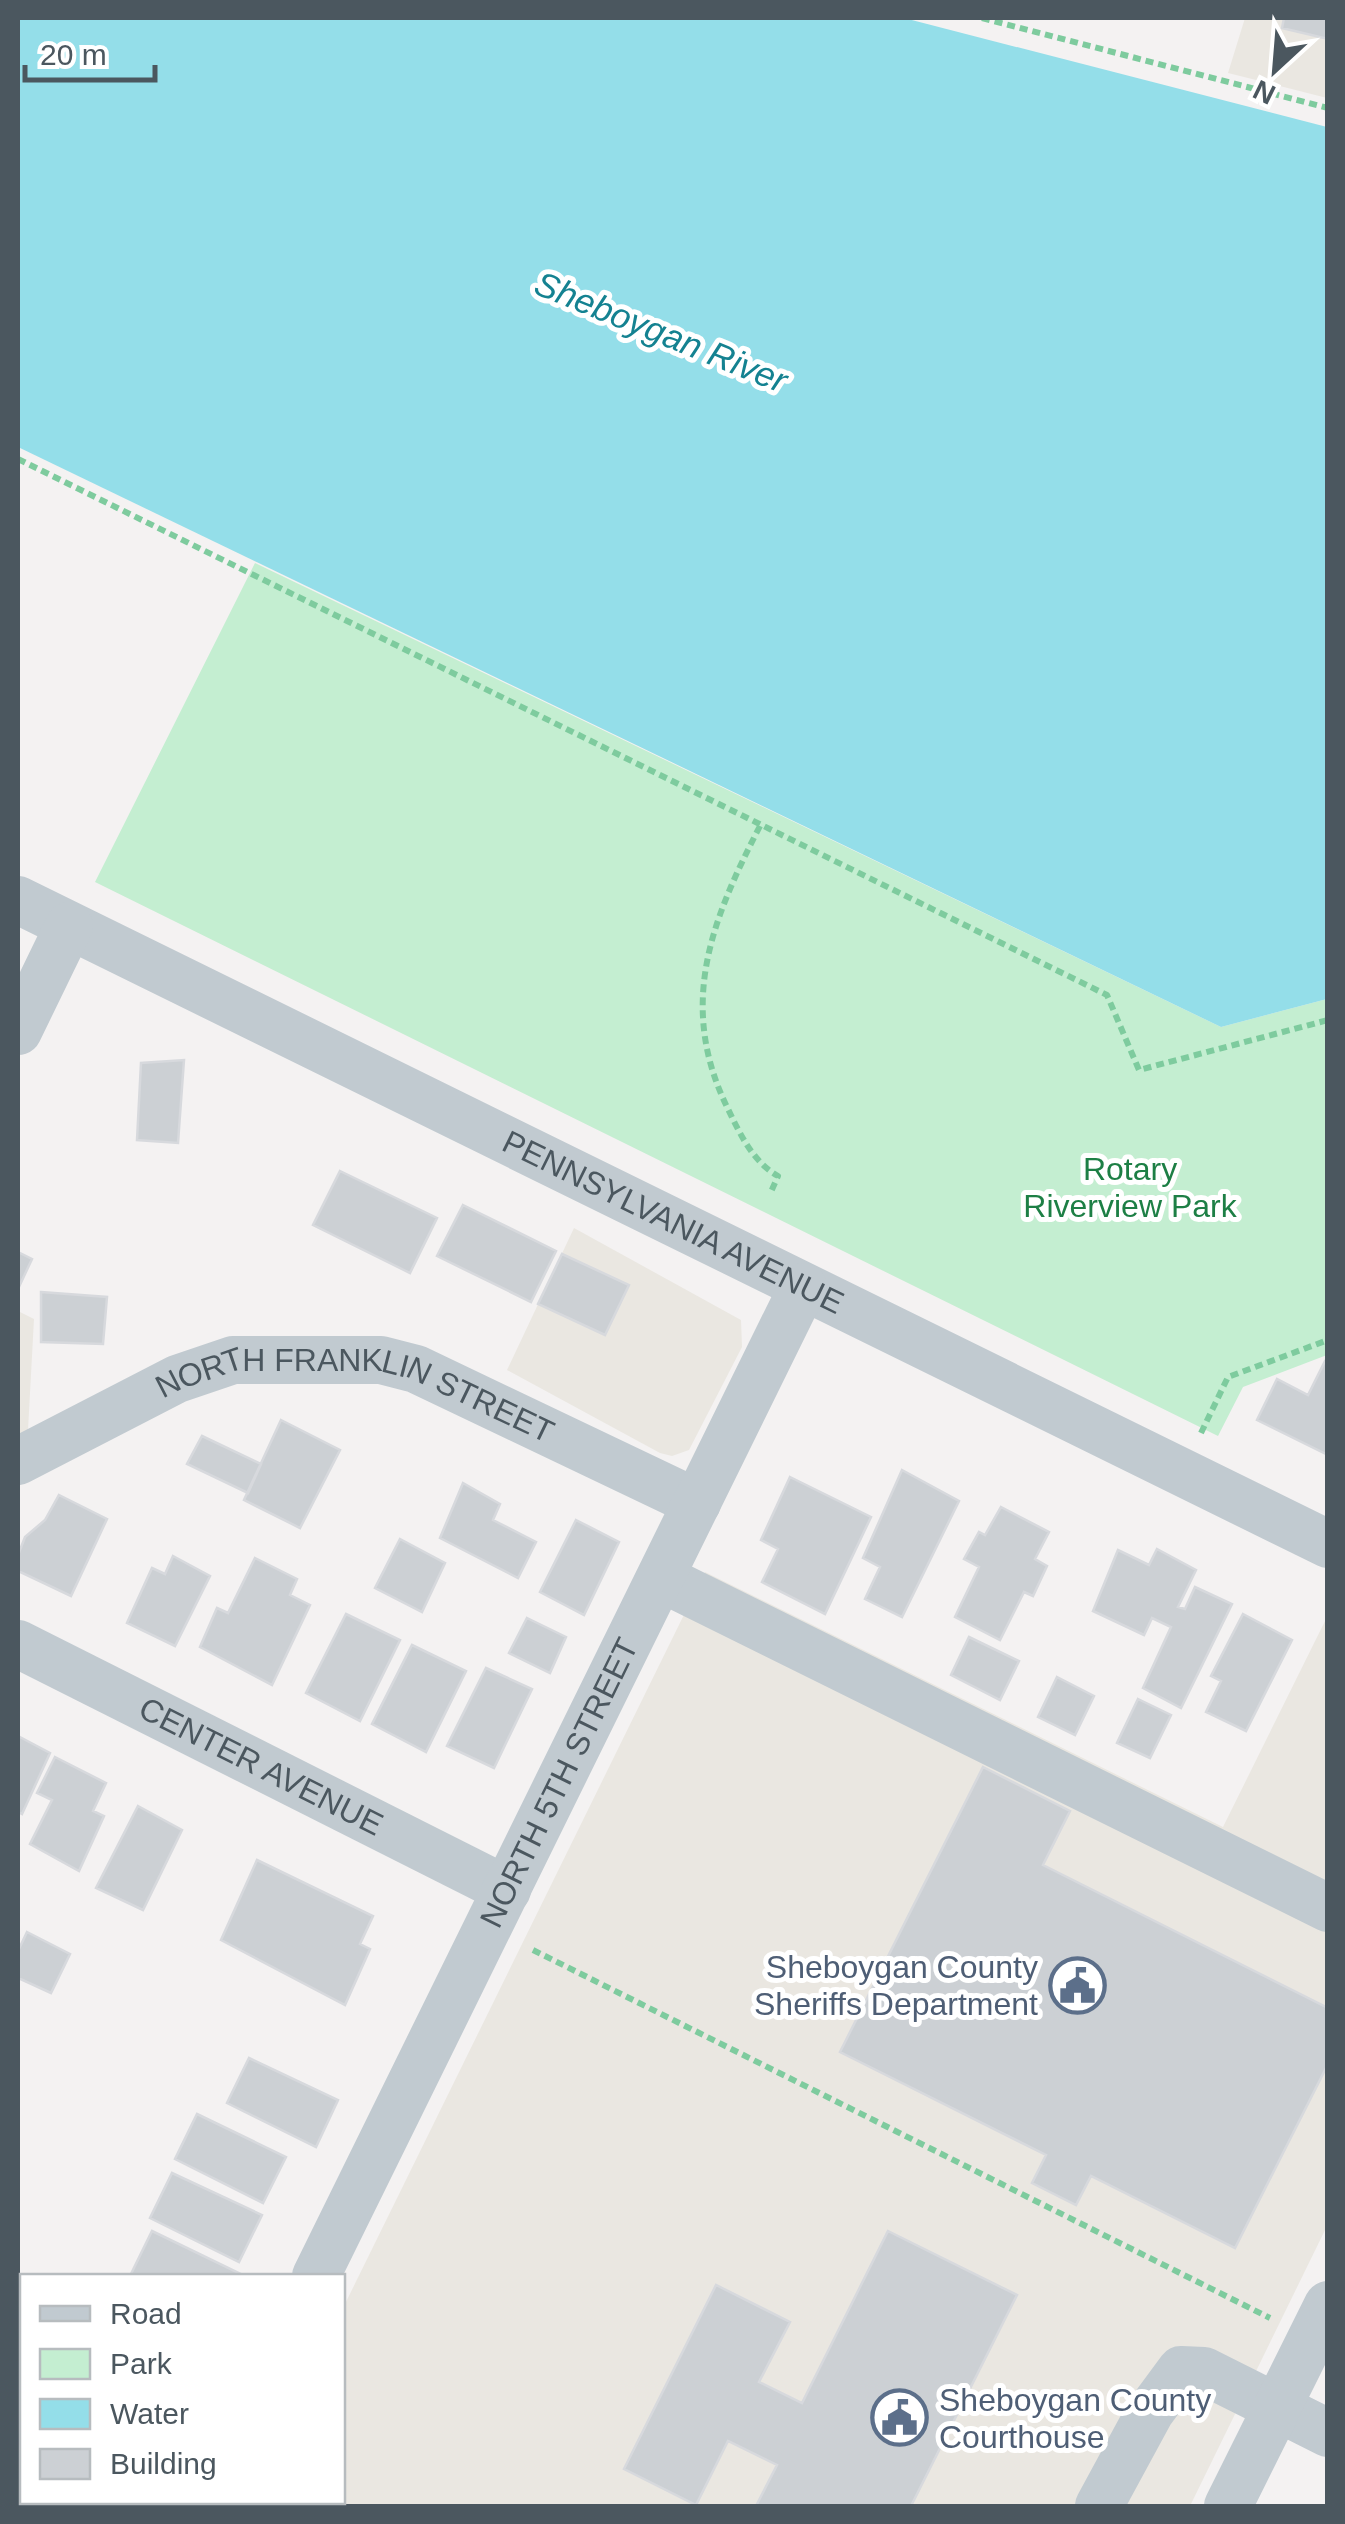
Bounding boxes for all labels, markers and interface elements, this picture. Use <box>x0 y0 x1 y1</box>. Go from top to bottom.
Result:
scale bar <box>25 20 155 82</box>
north arrow <box>1225 20 1325 120</box>
text: 20 m <box>40 38 107 71</box>
text: N <box>1248 74 1280 110</box>
water label: Sheboygan River <box>529 263 794 400</box>
street label: PENNSYLVANIA AVENUE <box>497 1123 849 1321</box>
park label: Rotary Riverview Park <box>1023 1151 1238 1224</box>
street label: NORTH FRANKLIN STREET <box>150 1340 560 1450</box>
street label: NORTH 5TH STREET <box>473 1632 645 1933</box>
street label: CENTER AVENUE <box>133 1690 389 1843</box>
place label: Sheboygan County Sheriffs Department <box>754 1949 1038 2022</box>
public building icon: Sheboygan County Sheriffs Department <box>1047 1955 1107 2015</box>
legend <box>20 2274 345 2504</box>
text: Road <box>110 2297 182 2330</box>
text: Park <box>110 2347 173 2380</box>
place label: Sheboygan County Courthouse <box>939 2382 1211 2455</box>
public building icon: Sheboygan County Courthouse <box>870 2388 930 2448</box>
text: Water <box>110 2397 189 2430</box>
text: Building <box>110 2447 217 2480</box>

